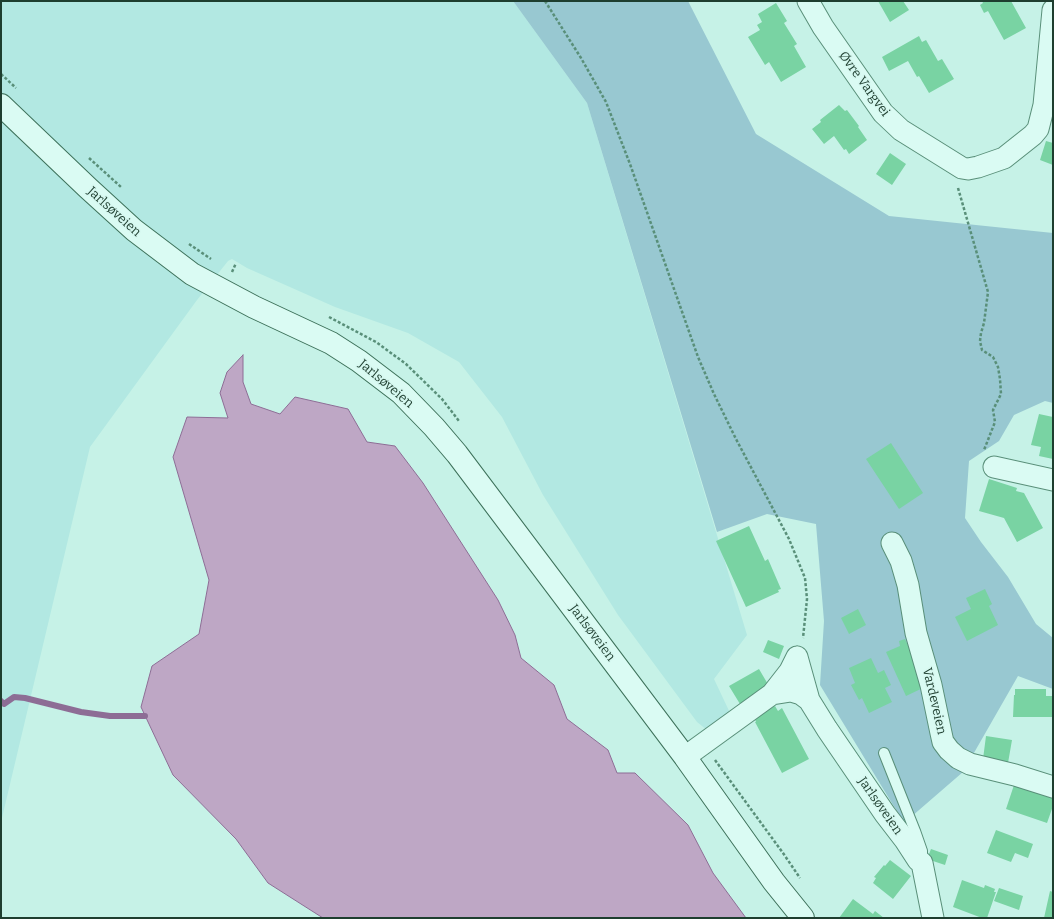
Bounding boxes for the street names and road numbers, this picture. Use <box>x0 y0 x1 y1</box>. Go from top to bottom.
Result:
street label: Øvre Vargvei <box>835 48 893 120</box>
street label: Jarlsøveien <box>84 184 144 240</box>
street label: Jarlsøveien <box>355 357 417 411</box>
street label: Jarlsøveien <box>566 602 618 664</box>
street label: Vardeveien <box>919 666 949 736</box>
street label: Jarlsøveien <box>854 774 906 838</box>

